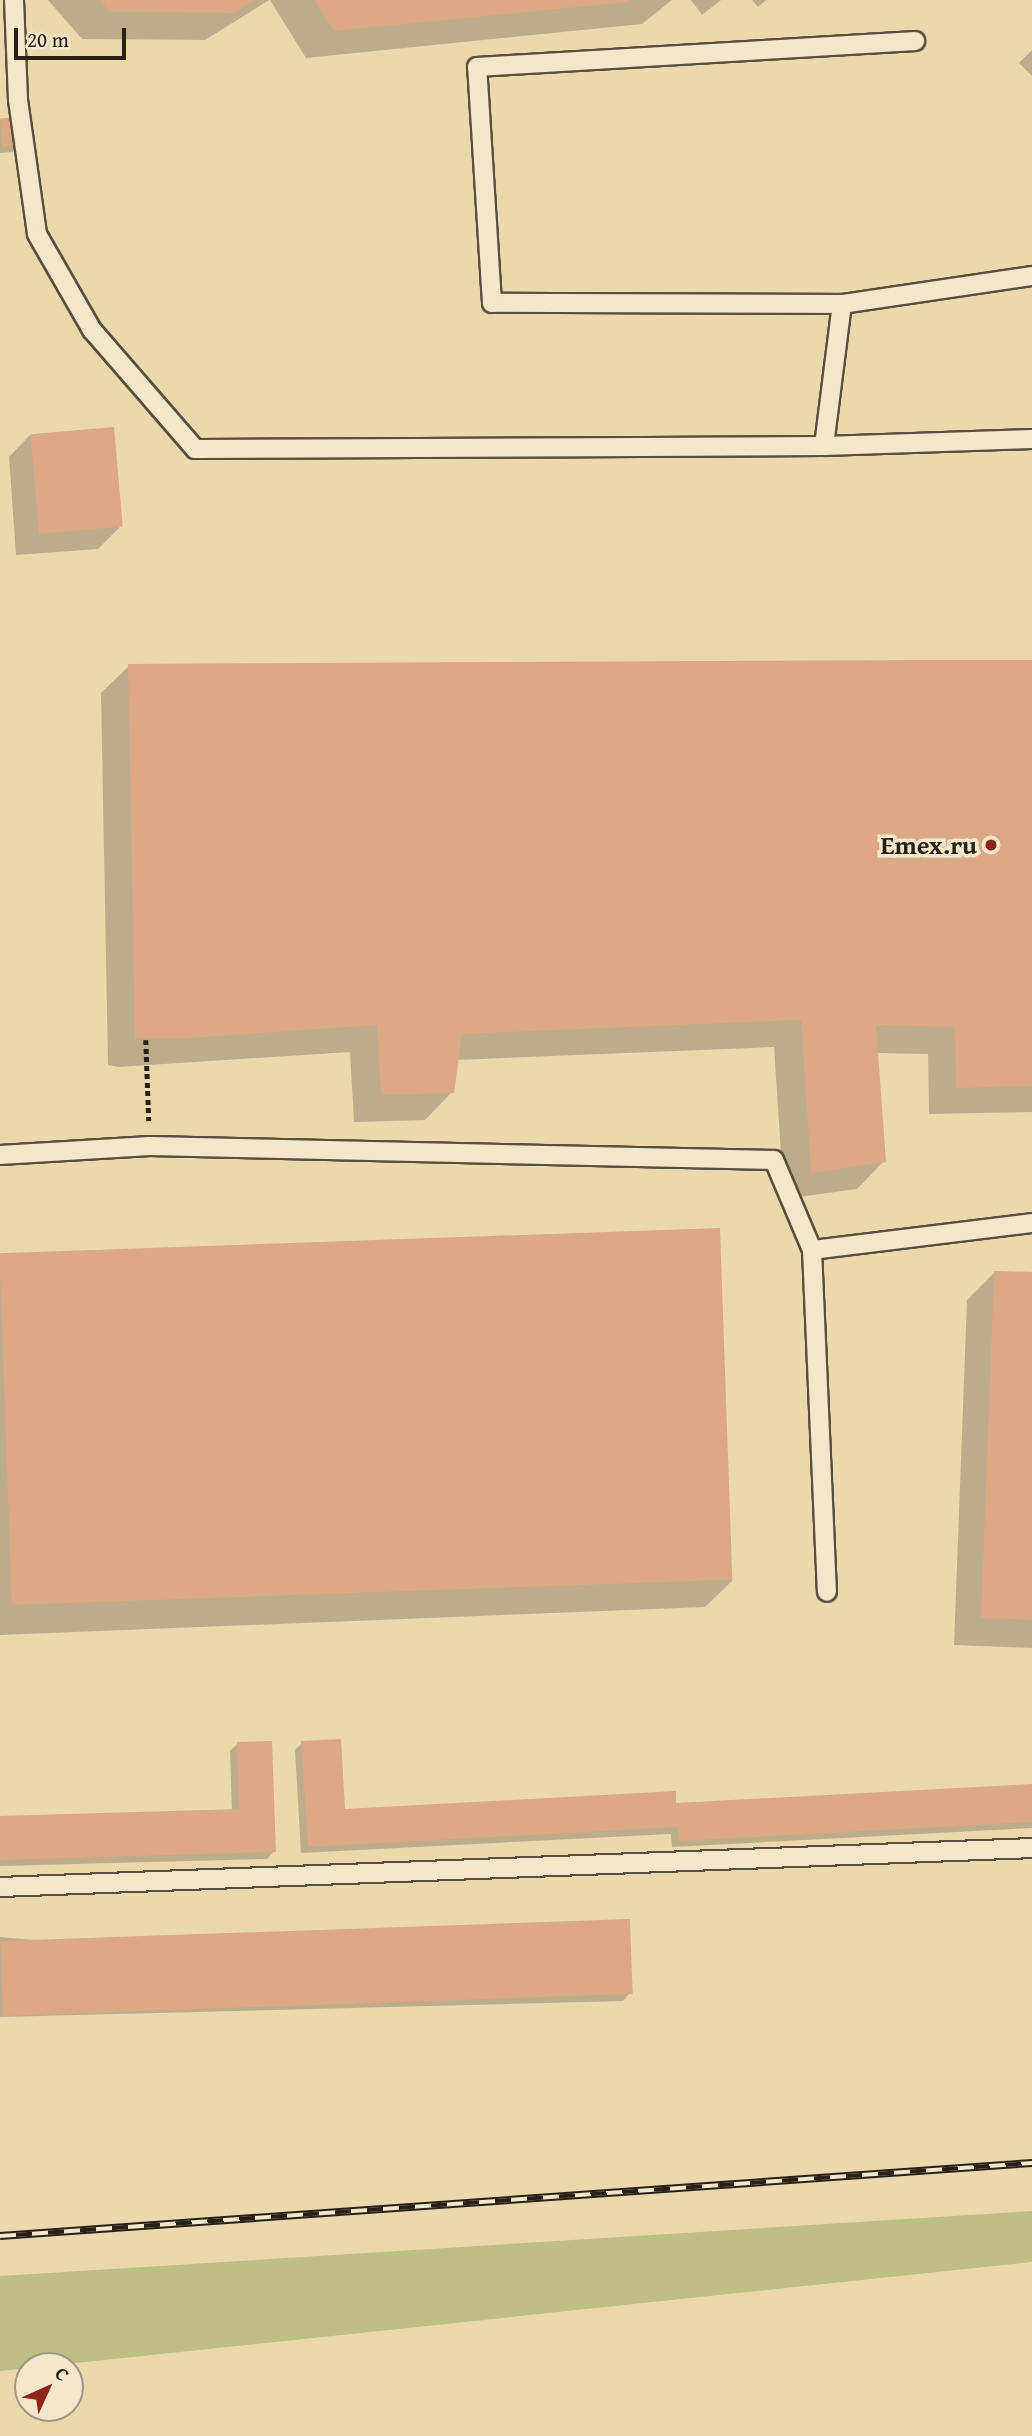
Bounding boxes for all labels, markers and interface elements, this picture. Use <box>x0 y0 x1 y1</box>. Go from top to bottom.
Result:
scale bar <box>18 14 130 58</box>
text: 20 m <box>27 24 69 55</box>
place label: Emex.ru <box>881 829 977 861</box>
marker: Emex.ru <box>983 837 999 853</box>
north arrow <box>14 2352 84 2422</box>
text: С <box>49 2360 76 2387</box>

